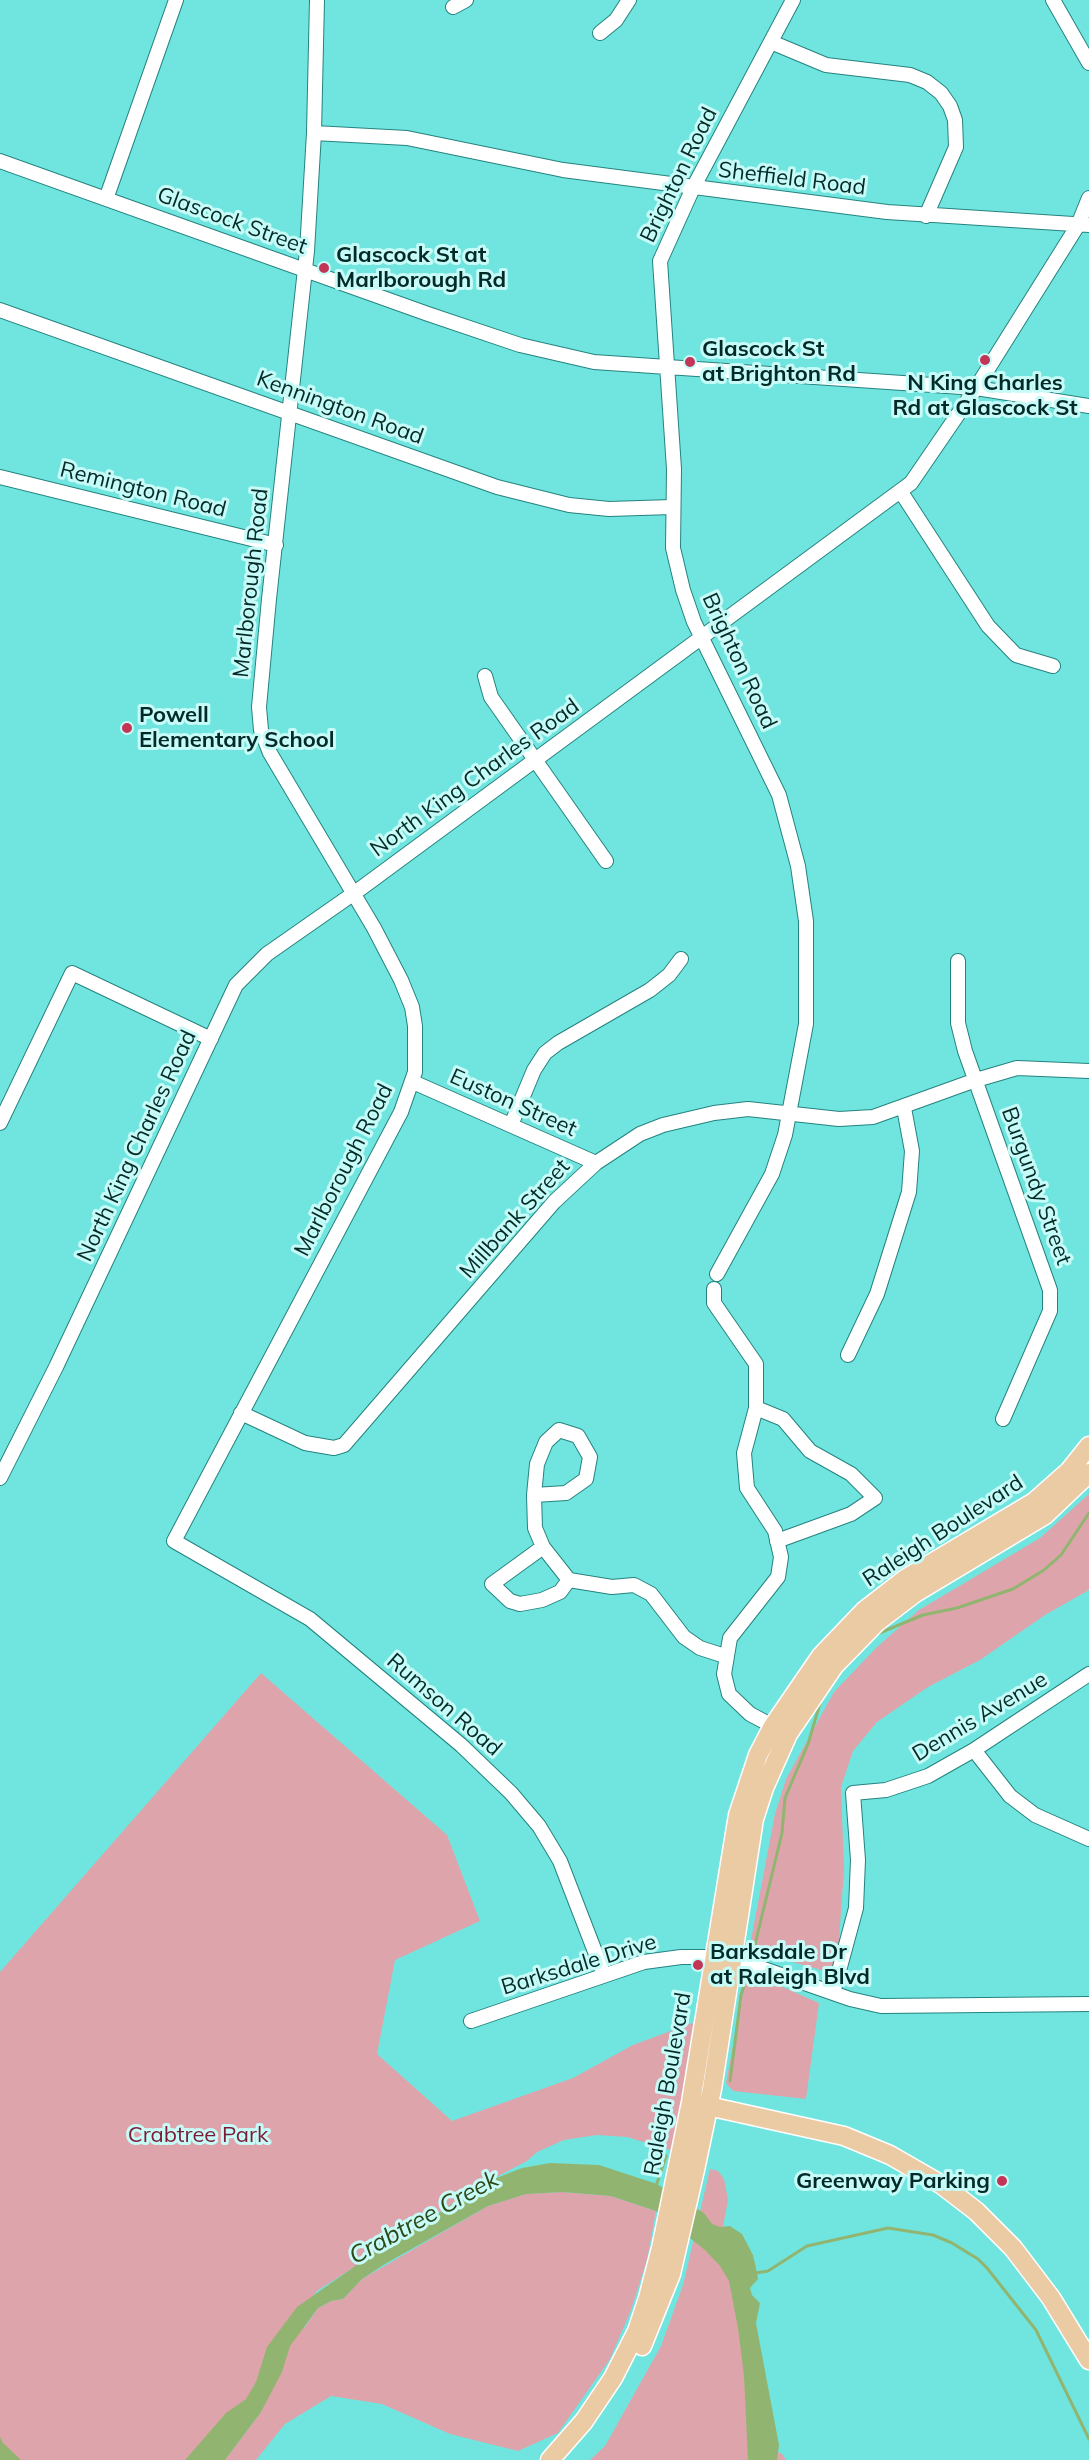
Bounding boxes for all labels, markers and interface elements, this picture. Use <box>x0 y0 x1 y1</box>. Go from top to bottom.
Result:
street label: Brighton Road <box>635 103 723 247</box>
street label: Sheffield Road <box>717 157 867 201</box>
street label: Glascock Street <box>154 182 310 260</box>
place label: Glascock St at Marlborough Rd <box>336 242 506 294</box>
marker: Glascock St at Marlborough Rd <box>317 261 331 275</box>
place label: Glascock St at Brighton Rd <box>702 336 856 388</box>
marker: N King Charles Rd at Glascock St <box>978 353 992 367</box>
marker: Glascock St at Brighton Rd <box>683 355 697 369</box>
street label: Kennington Road <box>253 366 427 450</box>
place label: N King Charles Rd at Glascock St <box>892 370 1078 422</box>
street label: Remington Road <box>57 457 229 523</box>
street label: Marlborough Road <box>228 487 274 679</box>
street label: Brighton Road <box>696 589 782 733</box>
street label: North King Charles Road <box>365 693 585 863</box>
place label: Powell Elementary School <box>139 702 335 754</box>
marker: Powell Elementary School <box>120 721 134 735</box>
street label: North King Charles Road <box>72 1026 202 1266</box>
street label: Euston Street <box>445 1063 581 1143</box>
street label: Marlborough Road <box>289 1079 399 1261</box>
street label: Burgundy Street <box>995 1104 1077 1268</box>
street label: Millbank Street <box>454 1154 576 1284</box>
street label: Raleigh Boulevard <box>858 1469 1028 1593</box>
street label: Rumson Road <box>381 1648 507 1762</box>
street label: Dennis Avenue <box>908 1666 1052 1768</box>
street label: Barksdale Drive <box>498 1929 660 2001</box>
place label: Barksdale Dr at Raleigh Blvd <box>710 1939 870 1990</box>
marker: Barksdale Dr at Raleigh Blvd <box>691 1958 705 1972</box>
street label: Raleigh Boulevard <box>639 1990 697 2178</box>
park label: Crabtree Park <box>128 2122 268 2148</box>
water label: Crabtree Creek <box>344 2165 504 2271</box>
place label: Greenway Parking <box>796 2168 990 2194</box>
marker: Greenway Parking <box>995 2174 1009 2188</box>

